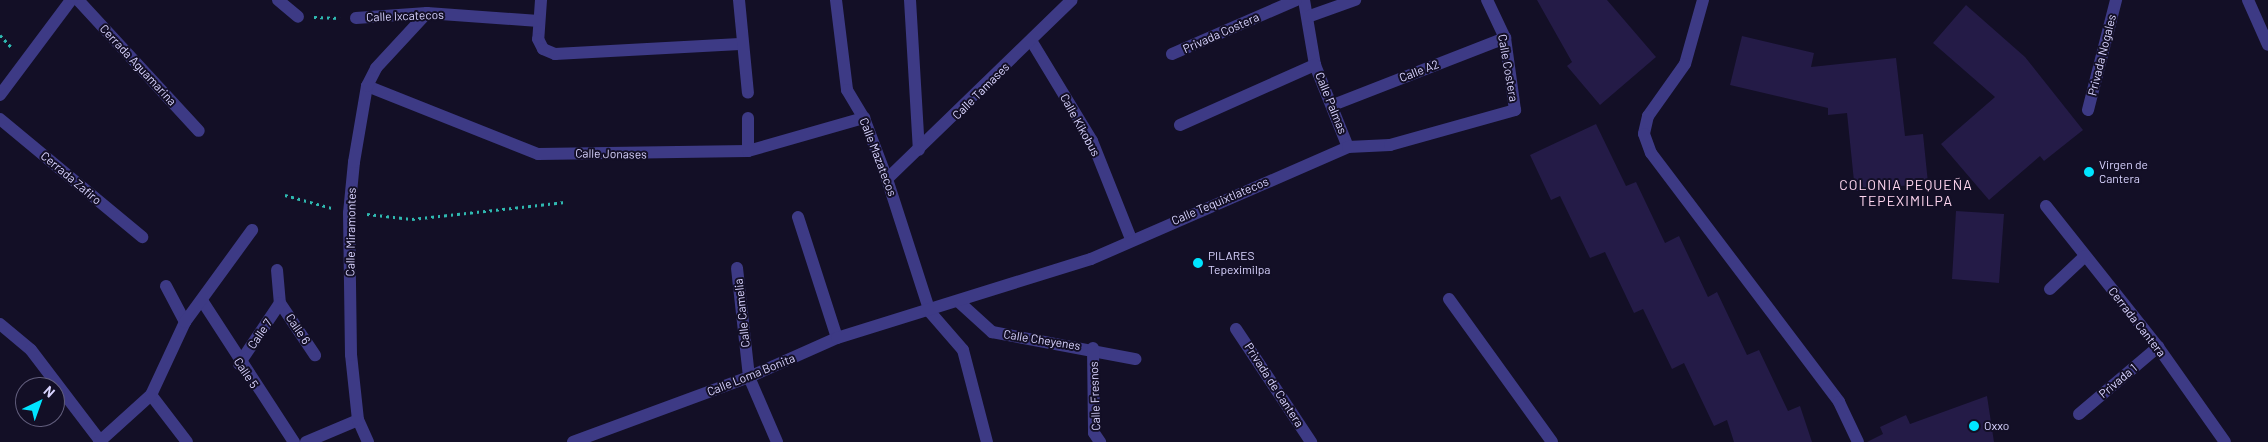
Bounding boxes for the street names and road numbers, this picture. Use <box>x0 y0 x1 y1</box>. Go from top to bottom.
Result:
street label: Calle Ixcatecos <box>366 7 444 25</box>
street label: Privada Costera <box>1181 10 1261 56</box>
street label: Privada Nogales <box>2085 13 2119 97</box>
street label: Cerrada Aguamarina <box>97 21 179 109</box>
street label: Calle Costera <box>1495 33 1521 103</box>
street label: Calle A2 <box>1397 57 1441 85</box>
street label: Calle Tamases <box>950 60 1012 122</box>
street label: Calle Palmas <box>1312 70 1350 136</box>
street label: Calle Kikobus <box>1057 91 1103 159</box>
street label: Calle Mazatecos <box>856 116 900 198</box>
street label: Calle Jonases <box>575 146 647 162</box>
street label: Cerrada Zafiro <box>38 149 104 207</box>
street label: Calle Tequixtlatecos <box>1169 174 1271 228</box>
street label: Calle Miramontes <box>343 187 359 277</box>
street label: Calle Camelia <box>731 278 753 348</box>
street label: Cerrada Cantera <box>2105 284 2169 360</box>
street label: Calle 6 <box>283 311 313 347</box>
street label: Calle 7 <box>245 316 275 352</box>
street label: Calle Cheyenes <box>1002 327 1082 353</box>
street label: Privada de Cantera <box>1241 340 1307 430</box>
street label: Calle Loma Bonita <box>705 351 797 399</box>
street label: Calle 5 <box>231 355 261 391</box>
street label: Calle Fresnos <box>1087 361 1103 431</box>
street label: Privada 1 <box>2096 361 2140 401</box>

